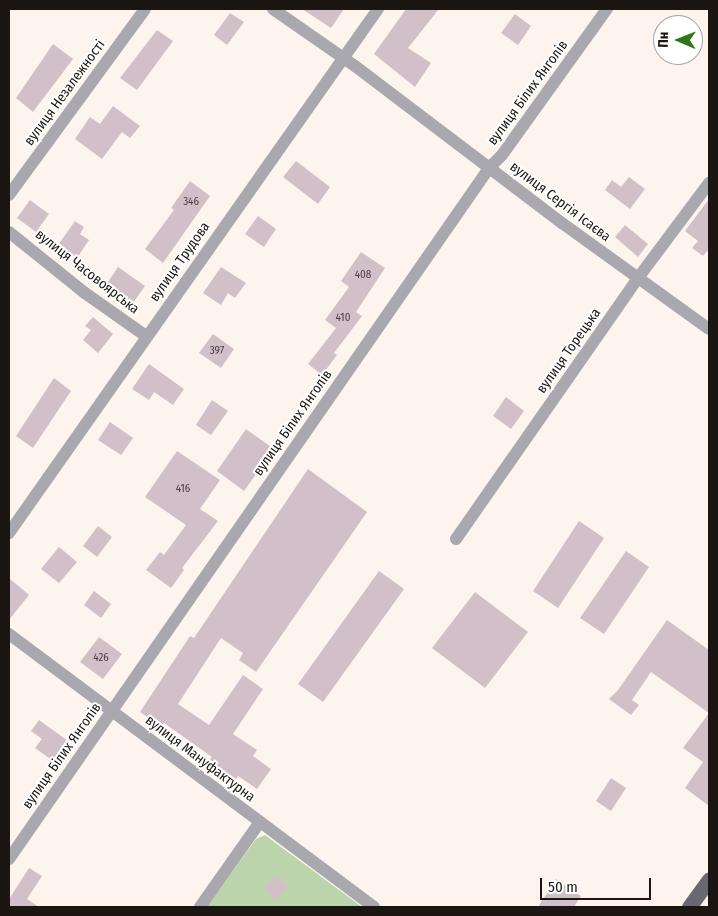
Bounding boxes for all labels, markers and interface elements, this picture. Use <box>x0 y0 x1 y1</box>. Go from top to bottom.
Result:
north arrow <box>653 15 703 65</box>
text: Пн <box>655 32 672 48</box>
street label: вулиця Незалежності <box>21 37 109 149</box>
street label: вулиця Білих Янголів <box>484 37 572 149</box>
street label: вулиця Сергія Ісаєва <box>506 159 614 245</box>
house number: 346 <box>183 195 199 209</box>
street label: вулиця Трудова <box>146 219 214 305</box>
street label: вулиця Часовоярська <box>32 226 142 318</box>
house number: 408 <box>355 268 371 282</box>
street label: вулиця Торецька <box>533 305 605 397</box>
house number: 410 <box>336 311 350 325</box>
house number: 397 <box>210 344 224 358</box>
street label: вулиця Білих Янголів <box>250 367 336 479</box>
house number: 416 <box>176 482 190 496</box>
house number: 426 <box>93 651 109 665</box>
street label: вулиця Білих Янголів <box>19 700 105 812</box>
street label: вулиця Мануфактурна <box>142 712 258 806</box>
scale bar <box>543 868 654 900</box>
text: 50 m <box>548 878 578 896</box>

